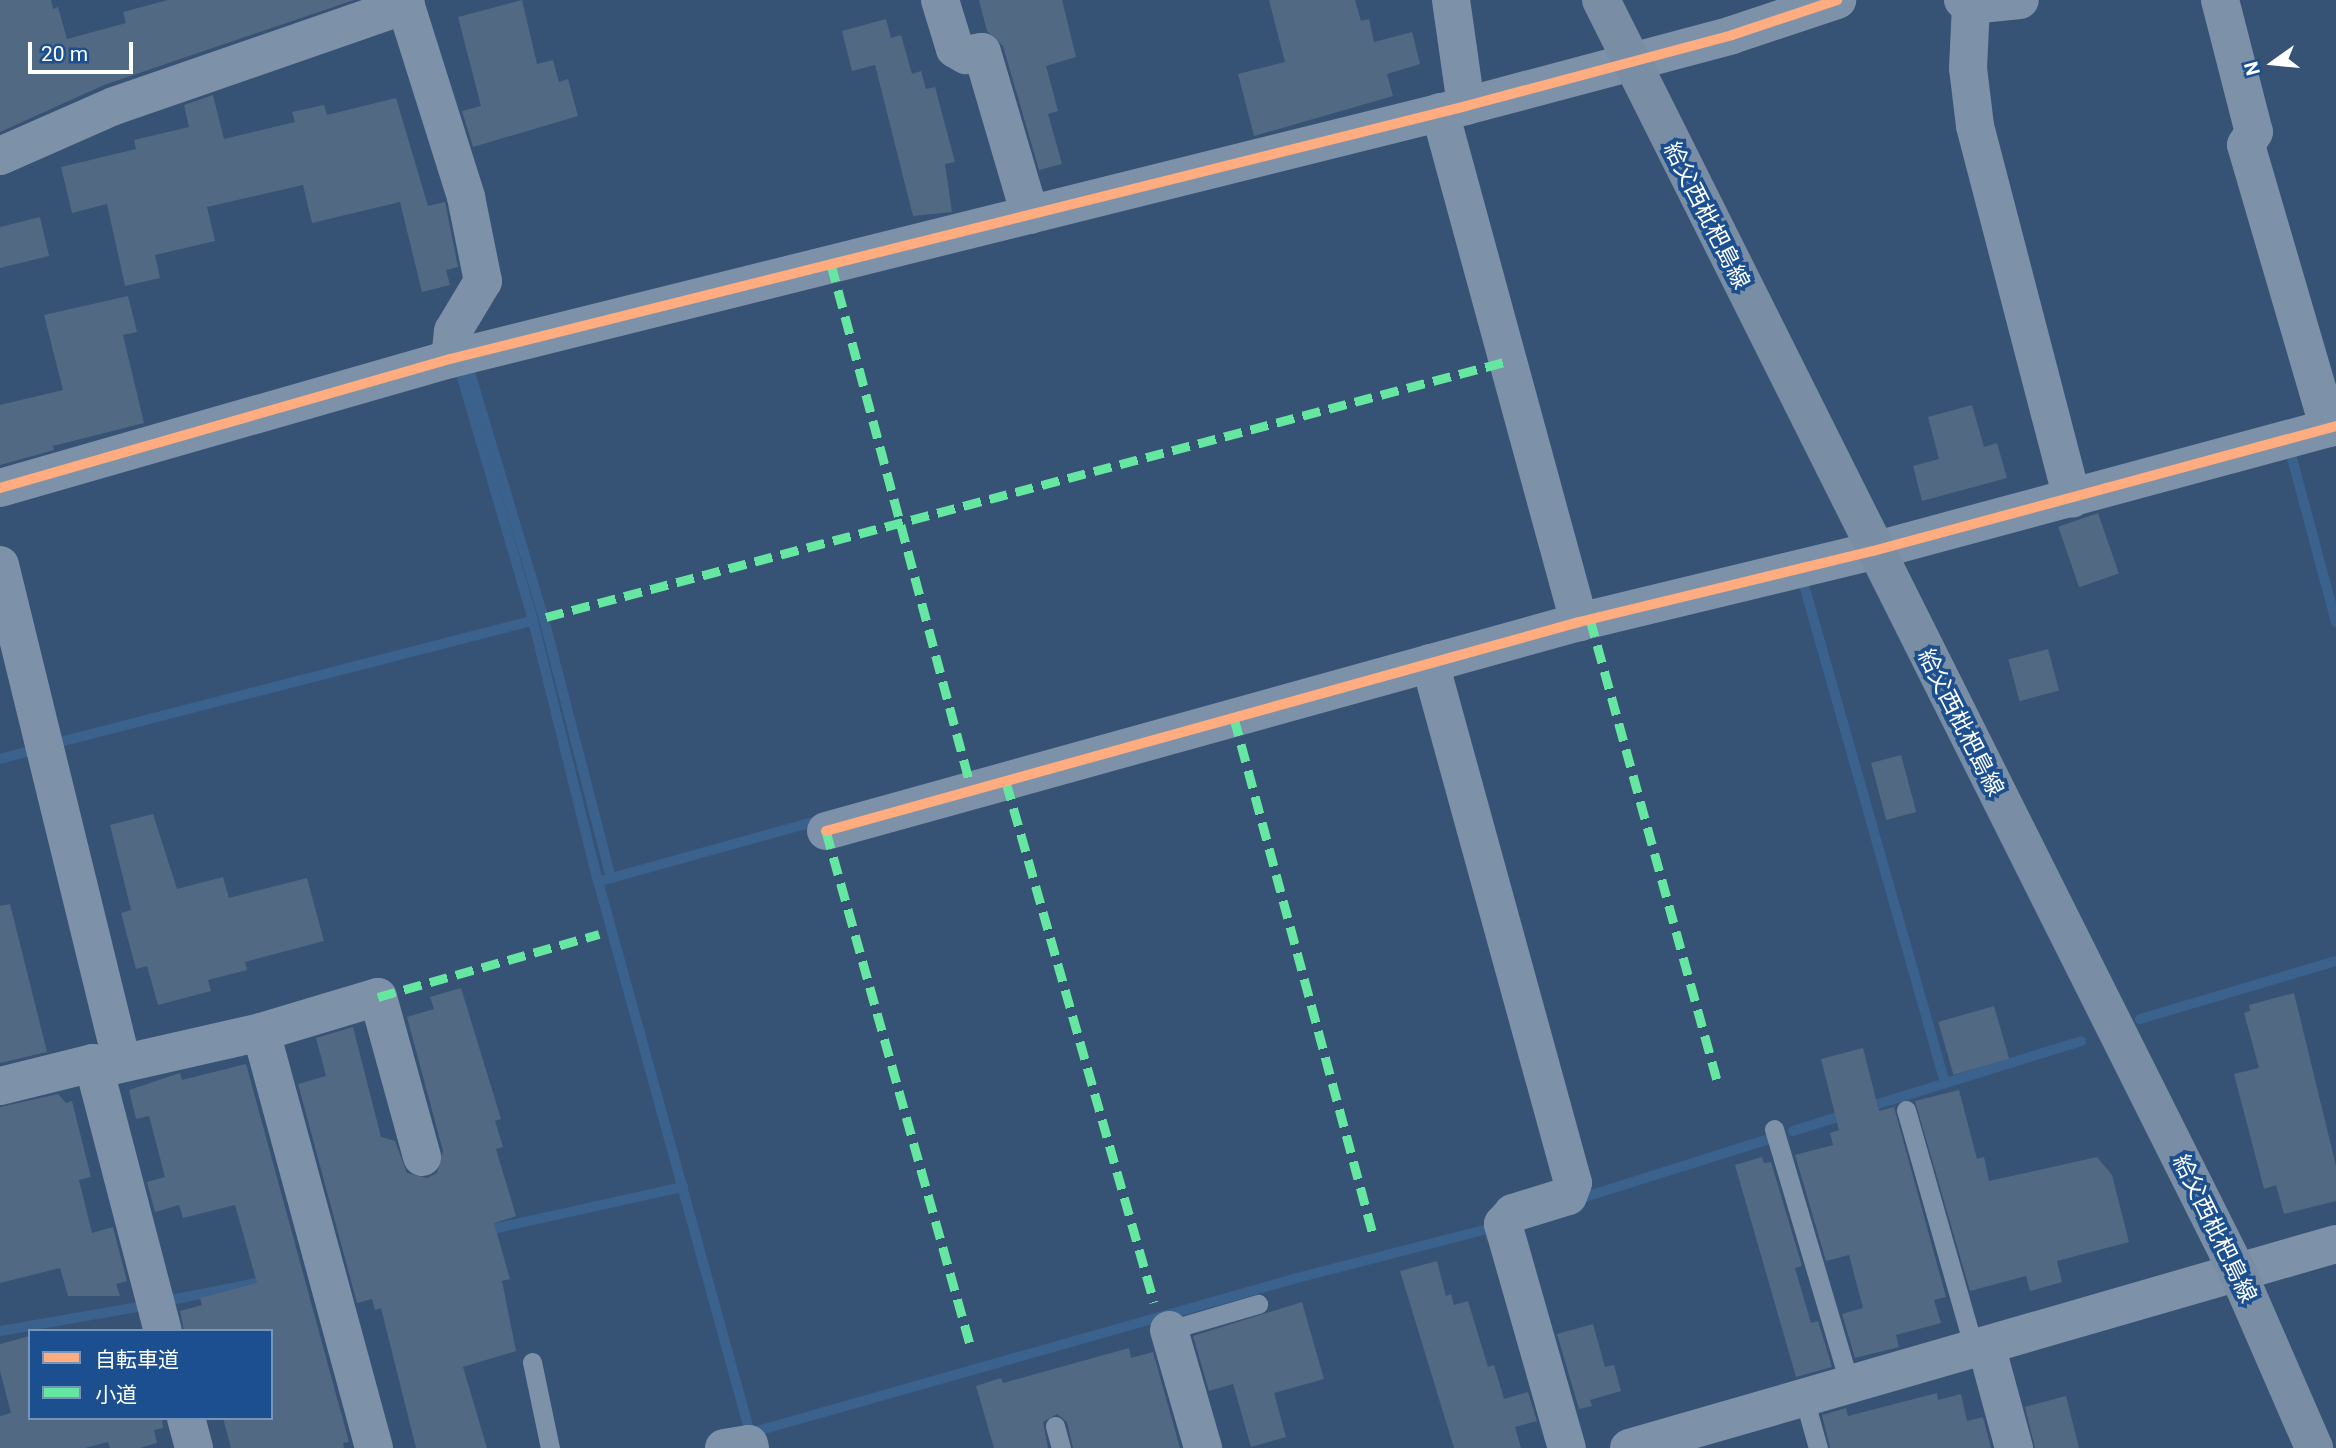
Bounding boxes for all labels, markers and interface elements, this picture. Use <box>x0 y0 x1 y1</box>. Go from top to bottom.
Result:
scale bar <box>32 28 136 72</box>
north arrow <box>2238 28 2308 98</box>
text: 20 m <box>41 42 88 66</box>
text: N <box>2239 59 2265 78</box>
street label: 給父西枇杷島線 <box>1657 138 1755 294</box>
street label: 給父西枇杷島線 <box>1911 645 2009 801</box>
street label: 給父西枇杷島線 <box>2166 1151 2262 1307</box>
legend <box>28 1329 273 1420</box>
text: 自転車道 <box>95 1348 179 1372</box>
text: 小道 <box>95 1383 137 1407</box>

